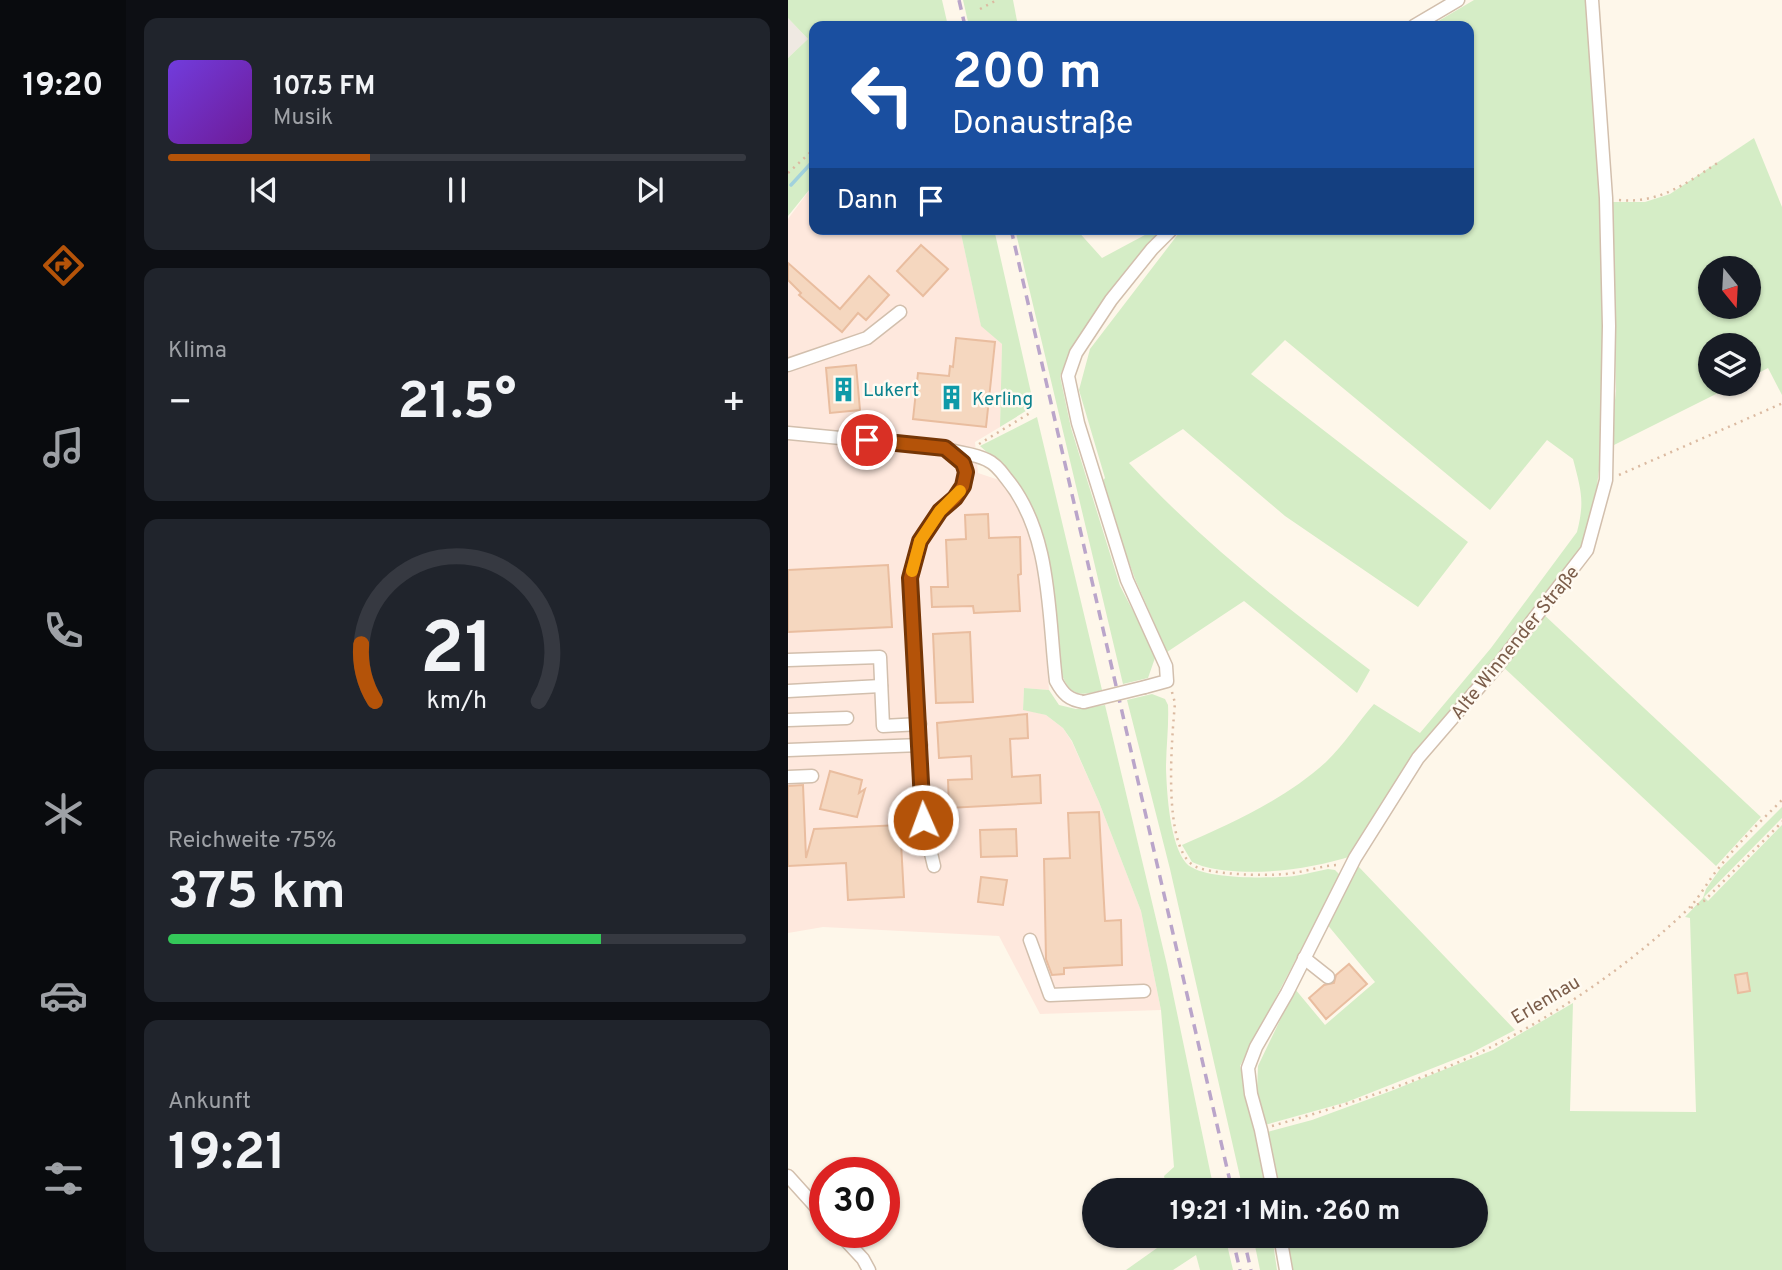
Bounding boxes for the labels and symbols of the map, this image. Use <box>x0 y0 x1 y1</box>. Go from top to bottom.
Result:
north arrow <box>1698 256 1761 318</box>
building icon: Lukert <box>829 375 857 403</box>
place label: Lukert <box>863 379 919 403</box>
building icon: Kerling <box>938 384 966 412</box>
place label: Kerling <box>972 388 1033 412</box>
pin <box>837 410 897 470</box>
street label: Alte Winnender Straße <box>1446 561 1585 725</box>
position arrow <box>886 783 960 857</box>
street label: Erlenhau <box>1507 971 1585 1031</box>
speed limit sign: 30 <box>809 1157 900 1248</box>

